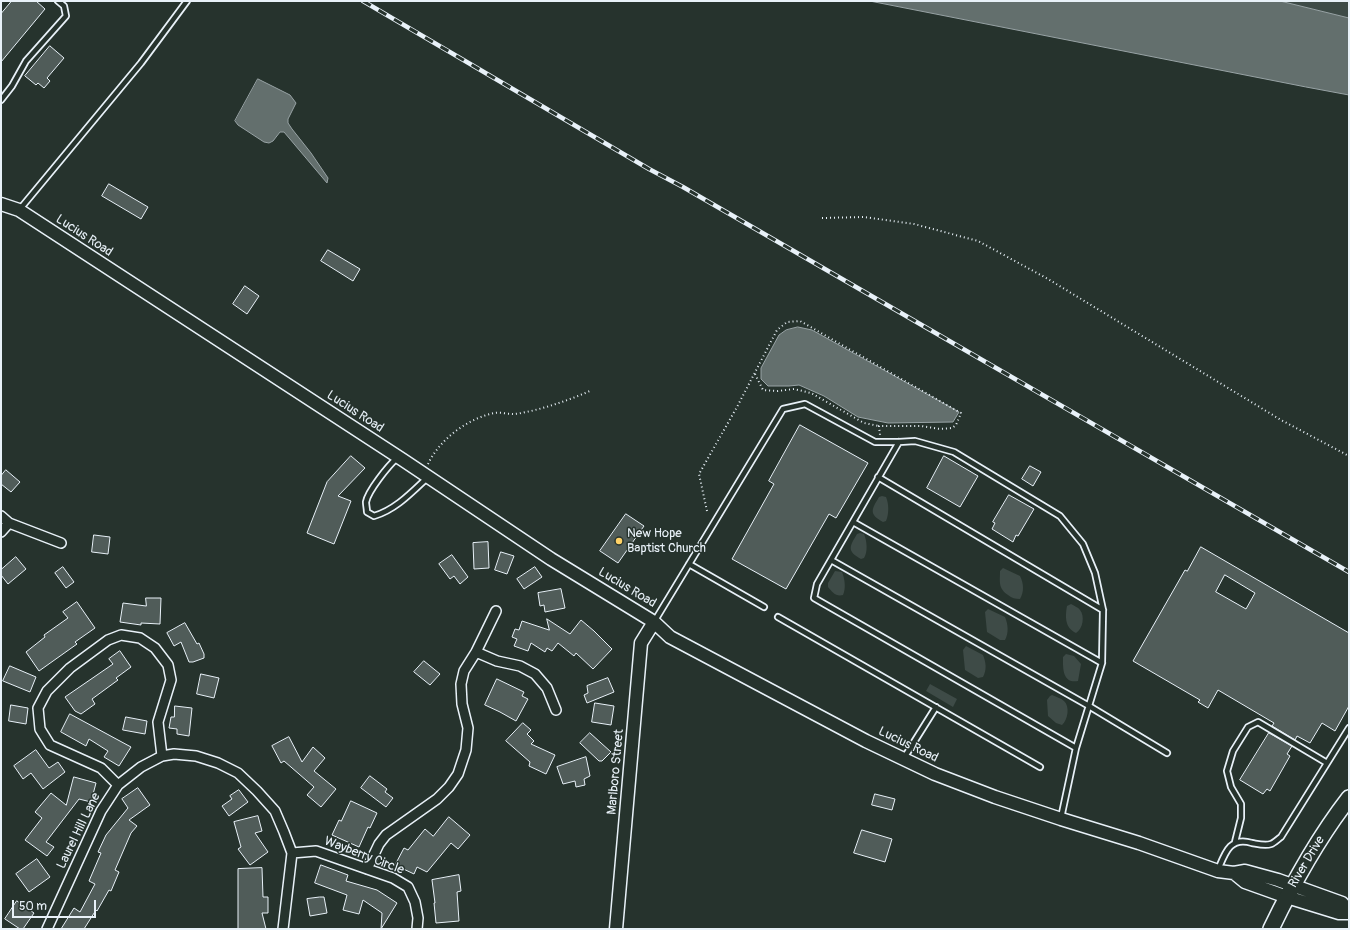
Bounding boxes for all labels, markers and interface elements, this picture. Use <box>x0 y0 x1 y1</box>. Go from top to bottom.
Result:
street label: Lucius Road <box>53 212 115 260</box>
street label: Lucius Road <box>324 388 386 436</box>
place label: New Hope Baptist Church <box>627 526 706 557</box>
marker: New Hope Baptist Church <box>614 536 624 546</box>
street label: Lucius Road <box>595 565 659 611</box>
street label: Lucius Road <box>875 724 941 766</box>
street label: Marlboro Street <box>604 729 628 815</box>
street label: Laurel Hill Lane <box>54 790 104 872</box>
street label: River Drive <box>1285 833 1329 891</box>
street label: Wayberry Circle <box>322 834 406 878</box>
scale bar <box>14 892 98 918</box>
text: 50 m <box>19 899 47 914</box>

